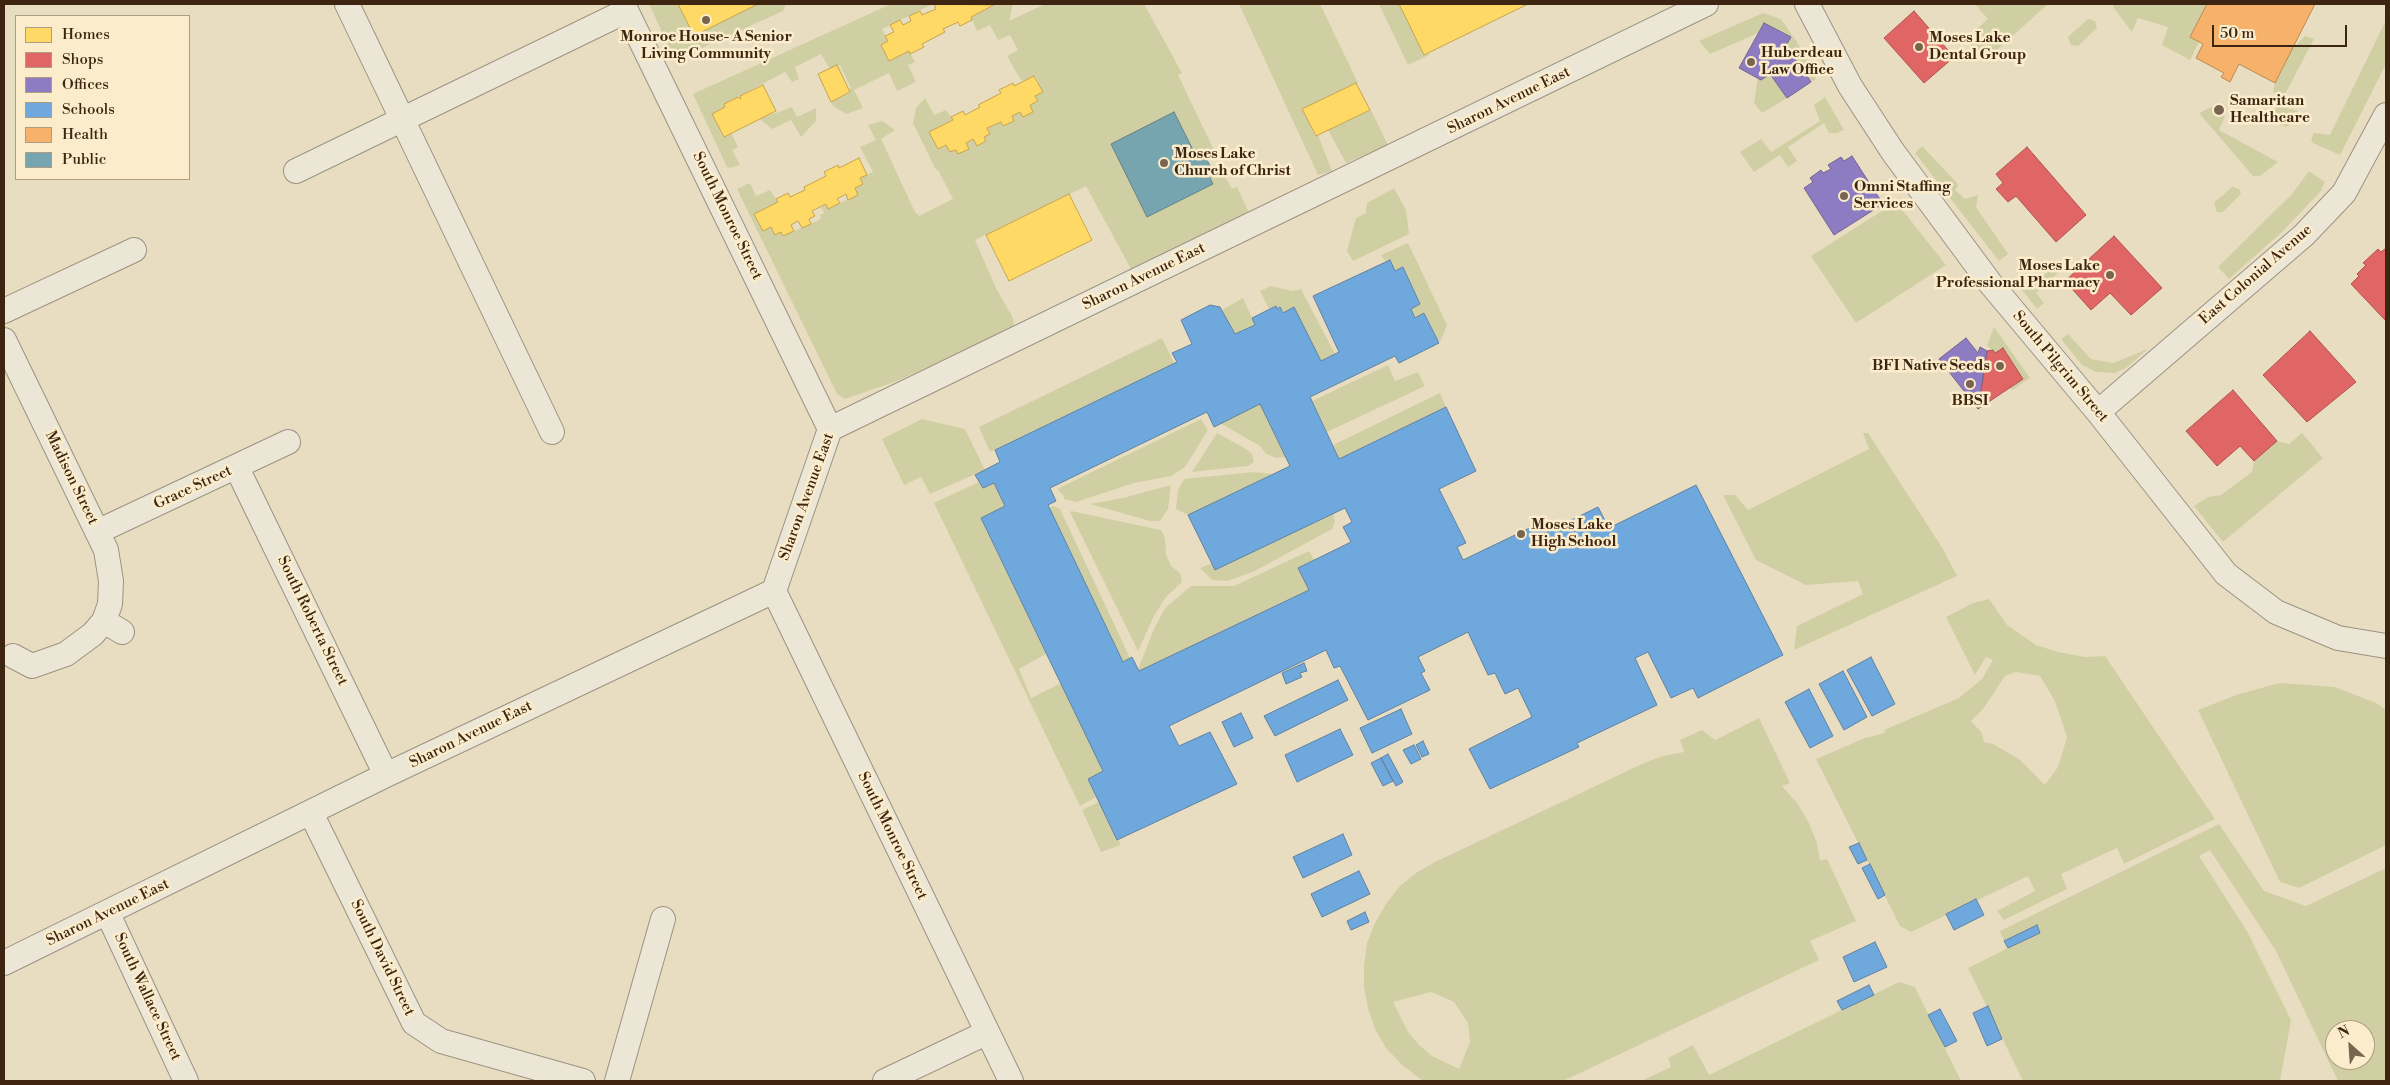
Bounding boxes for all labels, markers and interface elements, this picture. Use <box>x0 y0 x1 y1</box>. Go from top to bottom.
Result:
marker: Monroe House- A Senior Living Community <box>700 14 712 26</box>
legend <box>15 15 190 180</box>
scale bar <box>2215 15 2350 47</box>
text: 50 m <box>2220 24 2254 43</box>
text: Homes <box>62 25 110 44</box>
place label: Monroe House- A Senior Living Community <box>620 28 792 63</box>
place label: Moses Lake Dental Group <box>1929 29 2026 64</box>
marker: Moses Lake Dental Group <box>1913 41 1925 53</box>
place label: Huberdeau Law Office <box>1761 44 1842 79</box>
text: Shops <box>62 50 103 69</box>
marker: Huberdeau Law Office <box>1745 56 1757 68</box>
street label: Sharon Avenue East <box>1445 63 1573 139</box>
text: Offices <box>62 75 109 94</box>
place label: Samaritan Healthcare <box>2230 92 2310 127</box>
text: Schools <box>62 100 115 119</box>
marker: Samaritan Healthcare <box>2212 103 2226 117</box>
text: Health <box>62 125 108 144</box>
place label: Moses Lake Church of Christ <box>1174 145 1291 180</box>
street label: South Monroe Street <box>688 149 766 283</box>
text: Public <box>62 150 106 169</box>
marker: Moses Lake Church of Christ <box>1158 157 1170 169</box>
place label: Omni Staffing Services <box>1854 178 1951 213</box>
marker: Omni Staffing Services <box>1838 190 1850 202</box>
street label: East Colonial Avenue <box>2196 221 2316 329</box>
street label: Sharon Avenue East <box>1080 239 1208 315</box>
place label: Moses Lake Professional Pharmacy <box>1936 257 2100 292</box>
marker: Moses Lake Professional Pharmacy <box>2104 269 2116 281</box>
street label: South Pilgrim Street <box>2008 308 2112 426</box>
place label: BFI Native Seeds <box>1872 357 1990 375</box>
marker: BFI Native Seeds <box>1994 360 2006 372</box>
marker: BBSI <box>1964 378 1976 390</box>
place label: BBSI <box>1952 392 1988 410</box>
street label: Madison Street <box>41 428 101 528</box>
street label: Sharon Avenue East <box>776 431 838 563</box>
street label: Grace Street <box>151 462 235 514</box>
place label: Moses Lake High School <box>1531 516 1616 551</box>
marker: Moses Lake High School <box>1515 528 1527 540</box>
street label: South Roberta Street <box>273 553 351 689</box>
street label: Sharon Avenue East <box>407 697 535 773</box>
street label: South Monroe Street <box>853 769 931 903</box>
street label: Sharon Avenue East <box>44 875 172 951</box>
street label: South David Street <box>346 897 418 1019</box>
street label: South Wallace Street <box>110 930 184 1064</box>
north arrow <box>2325 1020 2375 1070</box>
text: N <box>2335 1022 2353 1043</box>

